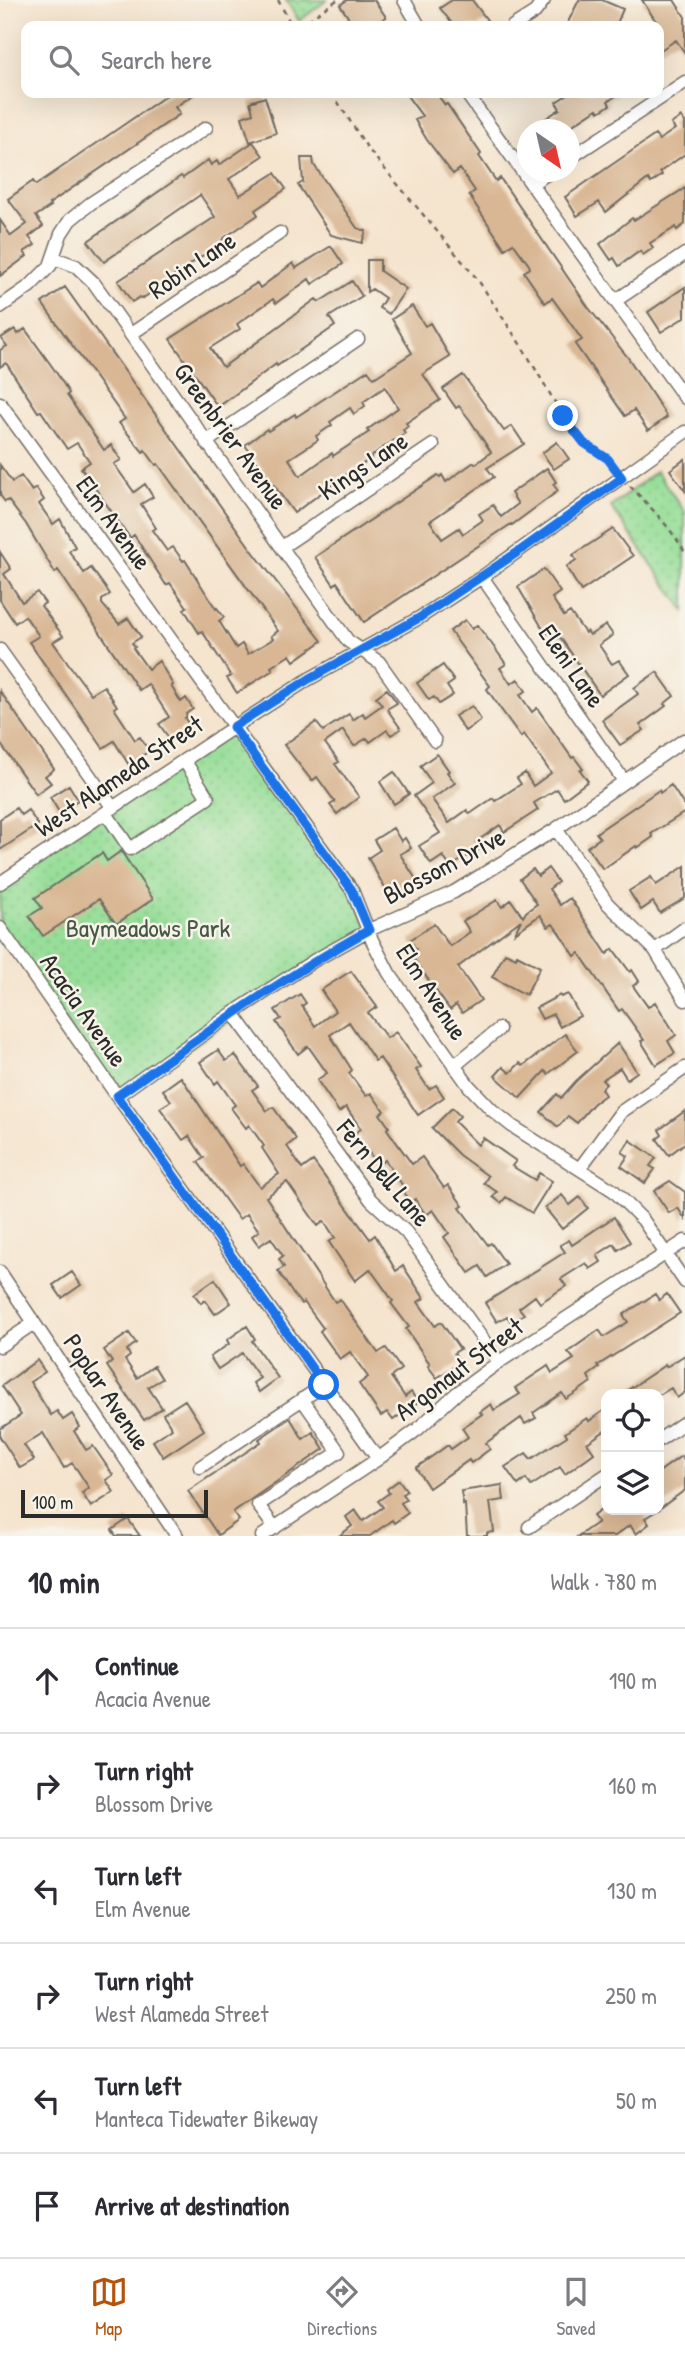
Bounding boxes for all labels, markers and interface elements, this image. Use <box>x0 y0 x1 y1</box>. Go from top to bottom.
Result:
search box <box>21 21 664 98</box>
icon: search <box>45 41 83 79</box>
text: Search here <box>101 42 212 77</box>
north arrow <box>517 119 580 182</box>
street label: Robin Lane <box>141 223 242 307</box>
street label: Greenbrier Avenue <box>166 355 297 516</box>
route end <box>547 400 578 431</box>
street label: Kings Lane <box>311 423 414 508</box>
street label: Elm Avenue <box>69 469 160 577</box>
street label: Eleni Lane <box>531 617 614 714</box>
street label: West Alameda Street <box>28 706 211 845</box>
street label: Blossom Drive <box>377 819 511 912</box>
park label: Baymeadows Park <box>66 910 231 945</box>
street label: Elm Avenue <box>388 937 477 1047</box>
street label: Acacia Avenue <box>33 946 136 1073</box>
street label: Fern Dell Lane <box>329 1111 439 1234</box>
street label: Argonaut Street <box>387 1308 531 1428</box>
street label: Poplar Avenue <box>56 1327 159 1457</box>
route start <box>308 1369 339 1400</box>
map controls <box>601 1389 664 1515</box>
button: locate <box>601 1389 664 1452</box>
button: layers <box>601 1452 664 1515</box>
scale bar <box>21 1487 208 1519</box>
text: 100 m <box>32 1489 73 1515</box>
text: 10 min <box>28 1562 100 1602</box>
text: Walk · 780 m <box>550 1566 657 1597</box>
text: Continue <box>95 1648 179 1683</box>
icon: ahead <box>28 1662 66 1700</box>
text: 190 m <box>609 1665 657 1696</box>
text: Acacia Avenue <box>95 1683 211 1714</box>
text: Turn right <box>95 1753 193 1788</box>
icon: right <box>28 1767 66 1805</box>
text: 160 m <box>608 1770 657 1801</box>
text: Blossom Drive <box>95 1788 213 1819</box>
text: Turn left <box>95 1858 181 1893</box>
icon: left <box>28 1872 66 1910</box>
text: 130 m <box>607 1875 657 1906</box>
text: Elm Avenue <box>95 1893 191 1924</box>
text: Turn right <box>95 1963 193 1998</box>
icon: right <box>28 1977 66 2015</box>
text: 250 m <box>605 1980 657 2011</box>
text: West Alameda Street <box>95 1998 268 2029</box>
text: Turn left <box>95 2068 181 2103</box>
icon: left <box>28 2082 66 2120</box>
text: 50 m <box>616 2085 657 2116</box>
text: Manteca Tidewater Bikeway <box>95 2103 318 2134</box>
icon: arrive <box>28 2187 66 2225</box>
text: Arrive at destination <box>95 2188 290 2223</box>
tab: Map <box>90 2273 128 2341</box>
tab: Directions <box>307 2273 377 2341</box>
tab: Saved <box>557 2273 595 2341</box>

